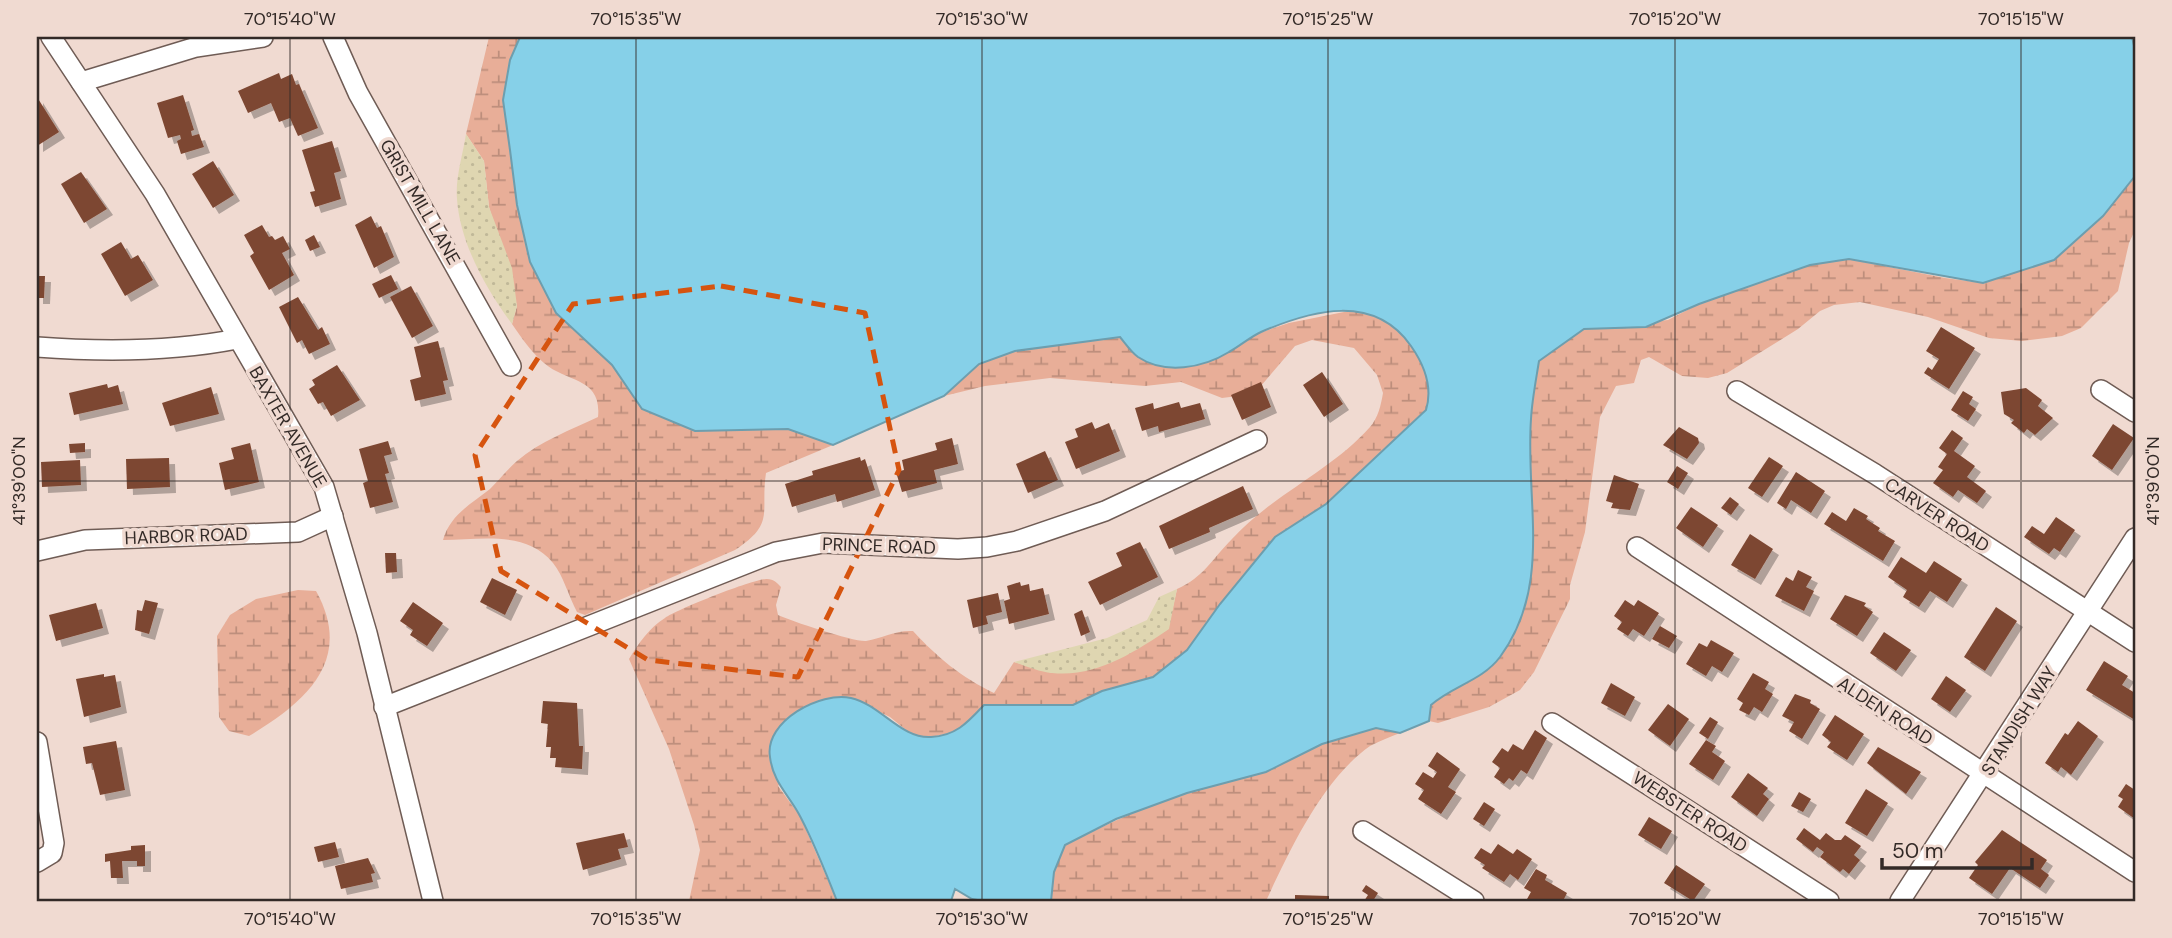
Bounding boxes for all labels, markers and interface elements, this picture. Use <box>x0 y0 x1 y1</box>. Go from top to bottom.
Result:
text: 70°15'40"W <box>244 7 336 31</box>
text: 70°15'35"W <box>591 7 681 31</box>
text: 70°15'30"W <box>936 7 1028 31</box>
text: 70°15'25"W <box>1283 7 1373 31</box>
text: 70°15'20"W <box>1629 7 1721 31</box>
text: 70°15'15"W <box>1978 7 2064 31</box>
street label: GRIST MILL LANE <box>374 135 466 269</box>
street label: BAXTER AVENUE <box>244 362 332 492</box>
text: 41°39'00"N <box>7 436 31 526</box>
text: 41°39'00"N <box>2141 436 2165 526</box>
street label: CARVER ROAD <box>1880 472 1994 558</box>
street label: HARBOR ROAD <box>124 522 248 550</box>
street label: PRINCE ROAD <box>822 532 936 560</box>
street label: STANDISH WAY <box>1976 661 2062 780</box>
street label: ALDEN ROAD <box>1833 671 1937 751</box>
street label: WEBSTER ROAD <box>1628 766 1752 858</box>
scale bar <box>1882 826 2032 870</box>
text: 50 m <box>1892 837 1943 865</box>
text: 70°15'40"W <box>244 907 336 931</box>
text: 70°15'35"W <box>591 907 681 931</box>
text: 70°15'30"W <box>936 907 1028 931</box>
text: 70°15'25"W <box>1283 907 1373 931</box>
text: 70°15'20"W <box>1629 907 1721 931</box>
text: 70°15'15"W <box>1978 907 2064 931</box>

